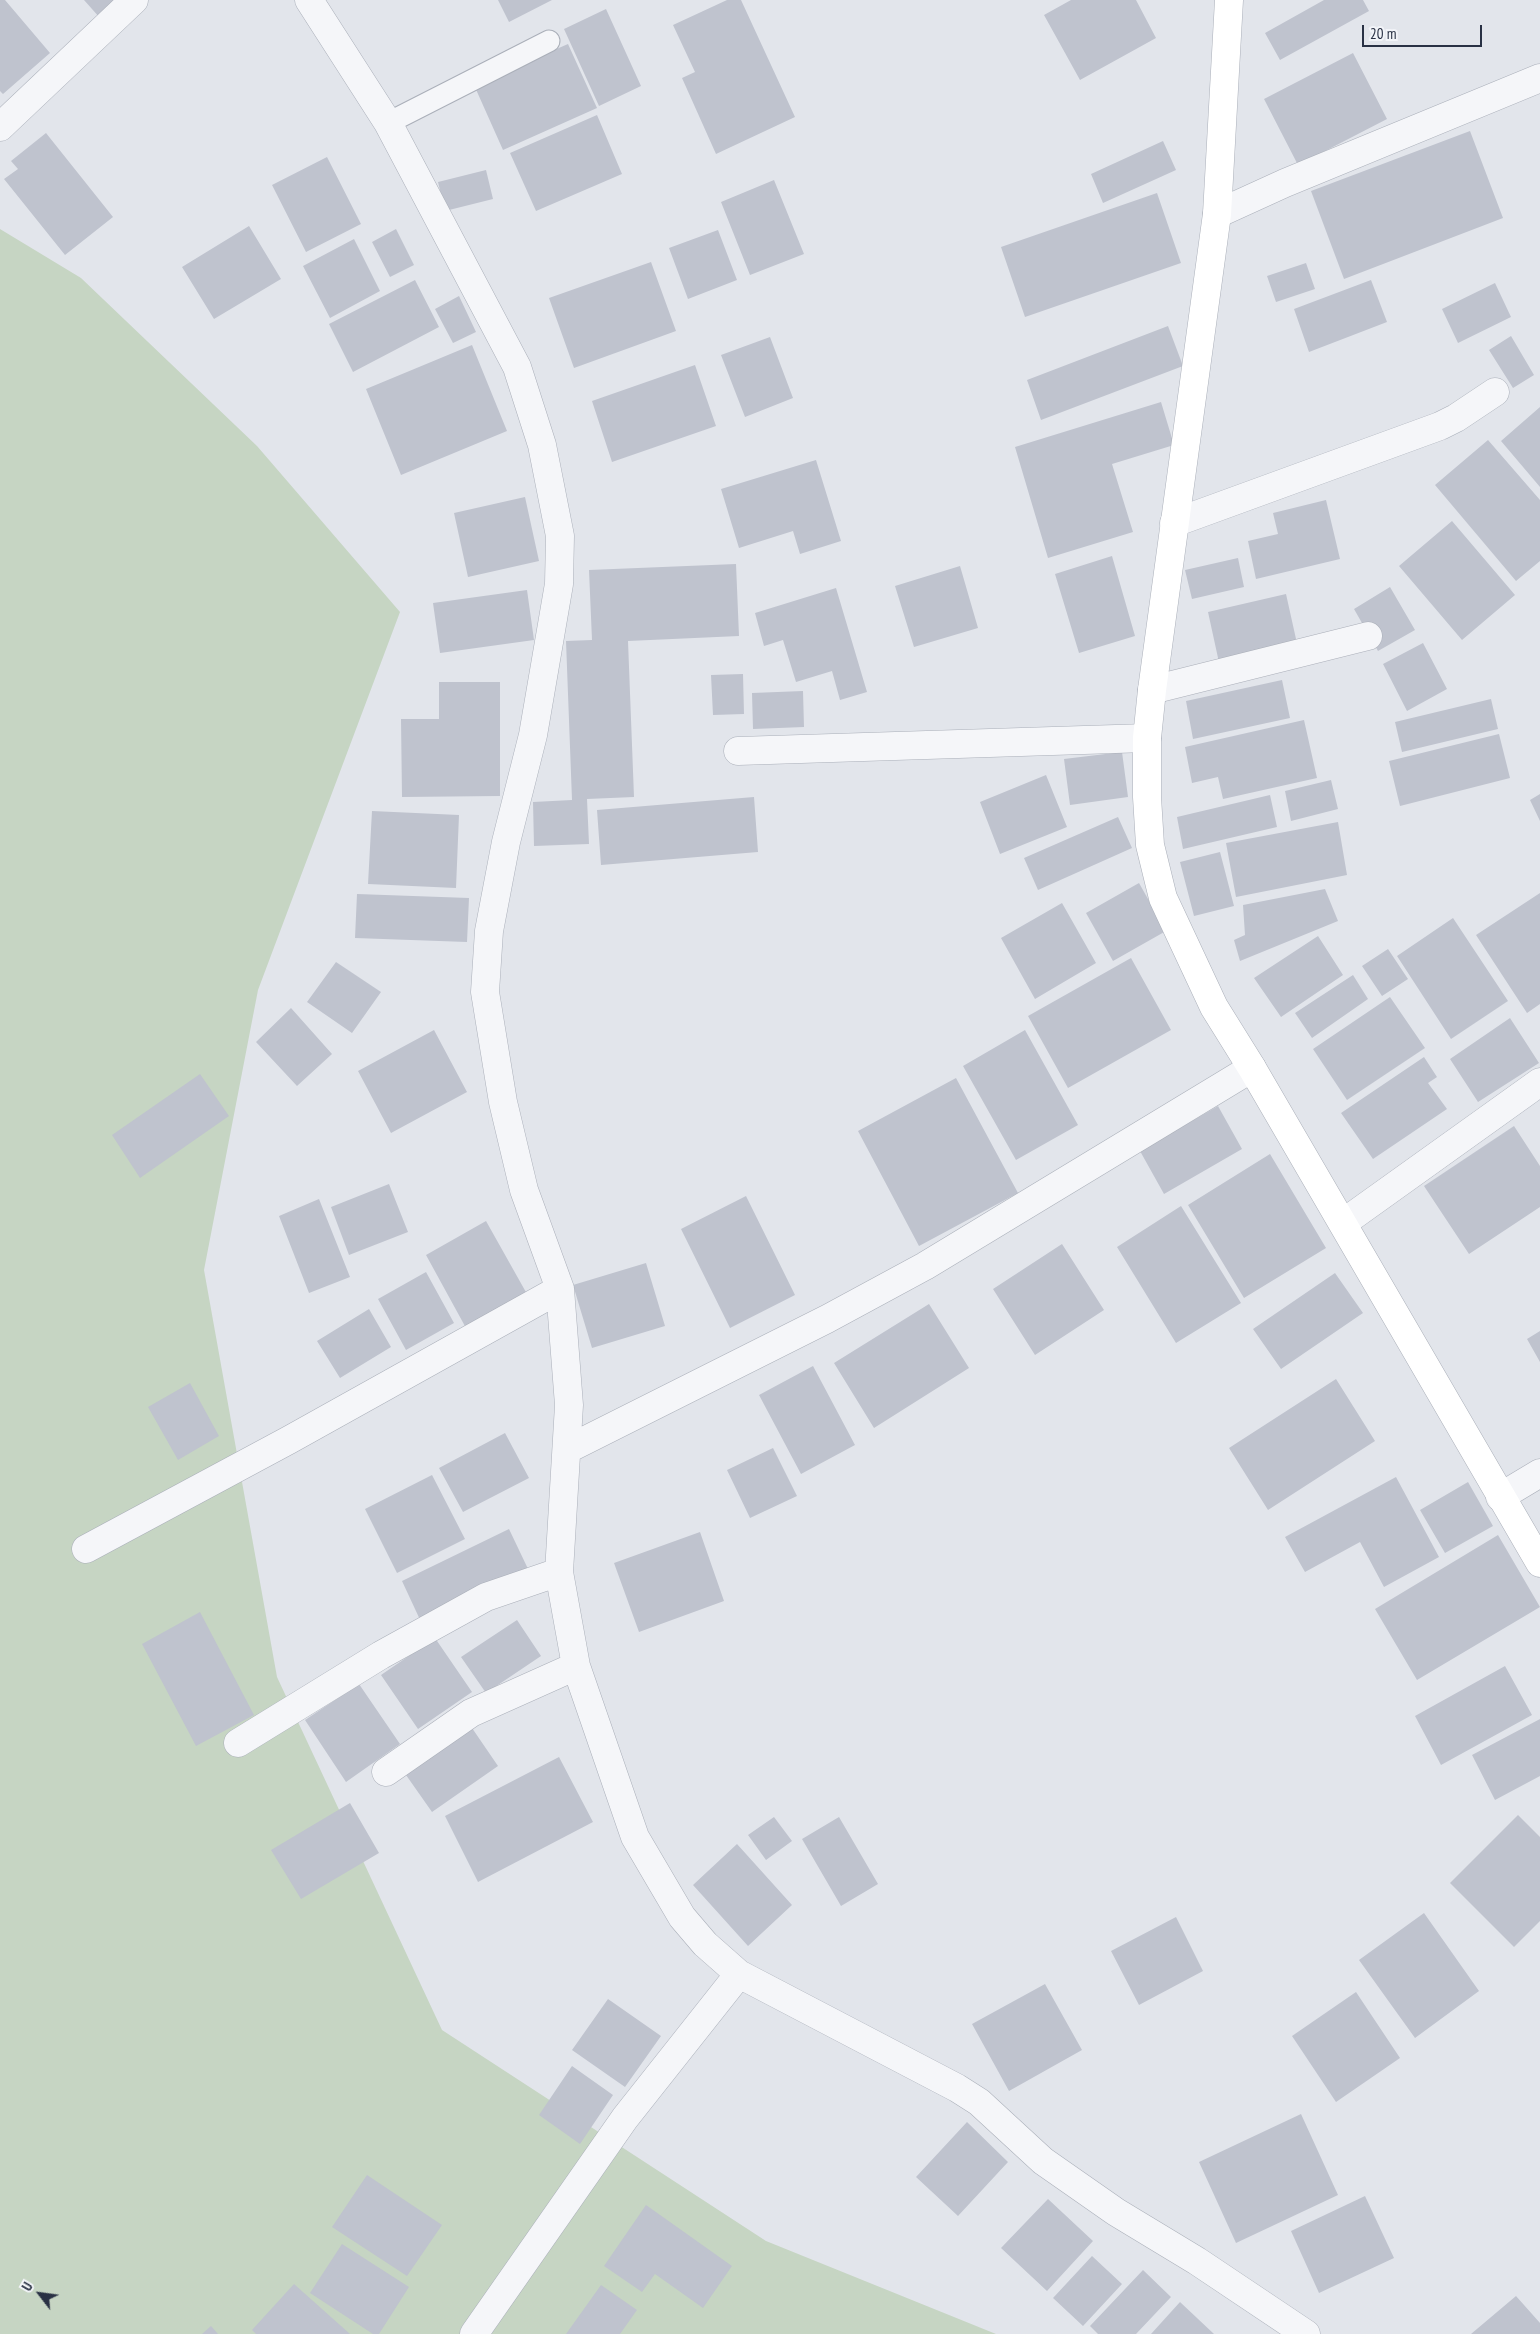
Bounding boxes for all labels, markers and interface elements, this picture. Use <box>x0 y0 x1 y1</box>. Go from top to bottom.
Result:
scale bar <box>1365 15 1485 47</box>
text: 20 m <box>1370 24 1396 43</box>
north arrow <box>15 2269 65 2319</box>
text: U <box>17 2279 37 2294</box>

